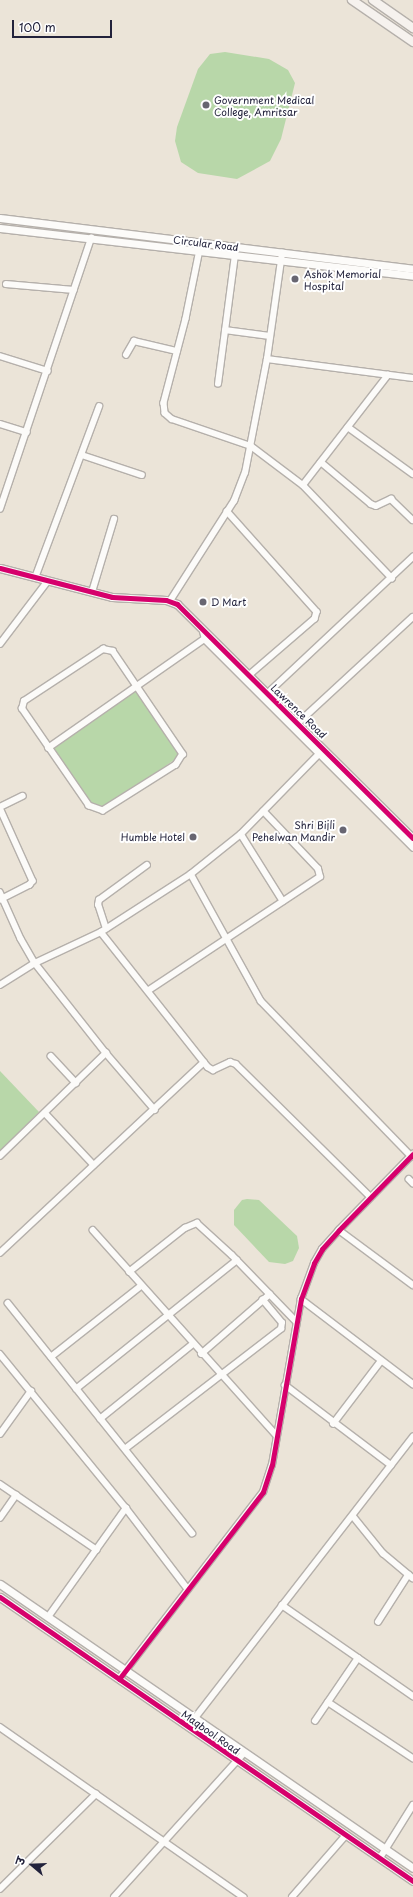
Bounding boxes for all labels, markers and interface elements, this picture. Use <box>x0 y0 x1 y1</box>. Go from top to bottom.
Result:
scale bar <box>14 12 114 38</box>
text: 100 m <box>19 18 56 36</box>
place label: Government Medical College, Amritsar <box>214 93 314 116</box>
marker: Government Medical College, Amritsar <box>201 100 211 110</box>
street label: Circular Road <box>172 233 240 253</box>
place label: Ashok Memorial Hospital <box>304 267 383 290</box>
marker: Ashok Memorial Hospital <box>289 273 301 285</box>
place label: D Mart <box>211 596 246 608</box>
marker: D Mart <box>198 597 208 607</box>
street label: Lawrence Road <box>269 681 329 741</box>
place label: Shri Bijli Pehelwan Mandir <box>252 818 335 842</box>
marker: Shri Bijli Pehelwan Mandir <box>338 825 348 835</box>
place label: Humble Hotel <box>120 831 185 843</box>
marker: Humble Hotel <box>188 832 198 842</box>
street label: Maqbool Road <box>180 1707 242 1757</box>
north arrow <box>12 1845 52 1885</box>
text: उ <box>11 1855 29 1867</box>

